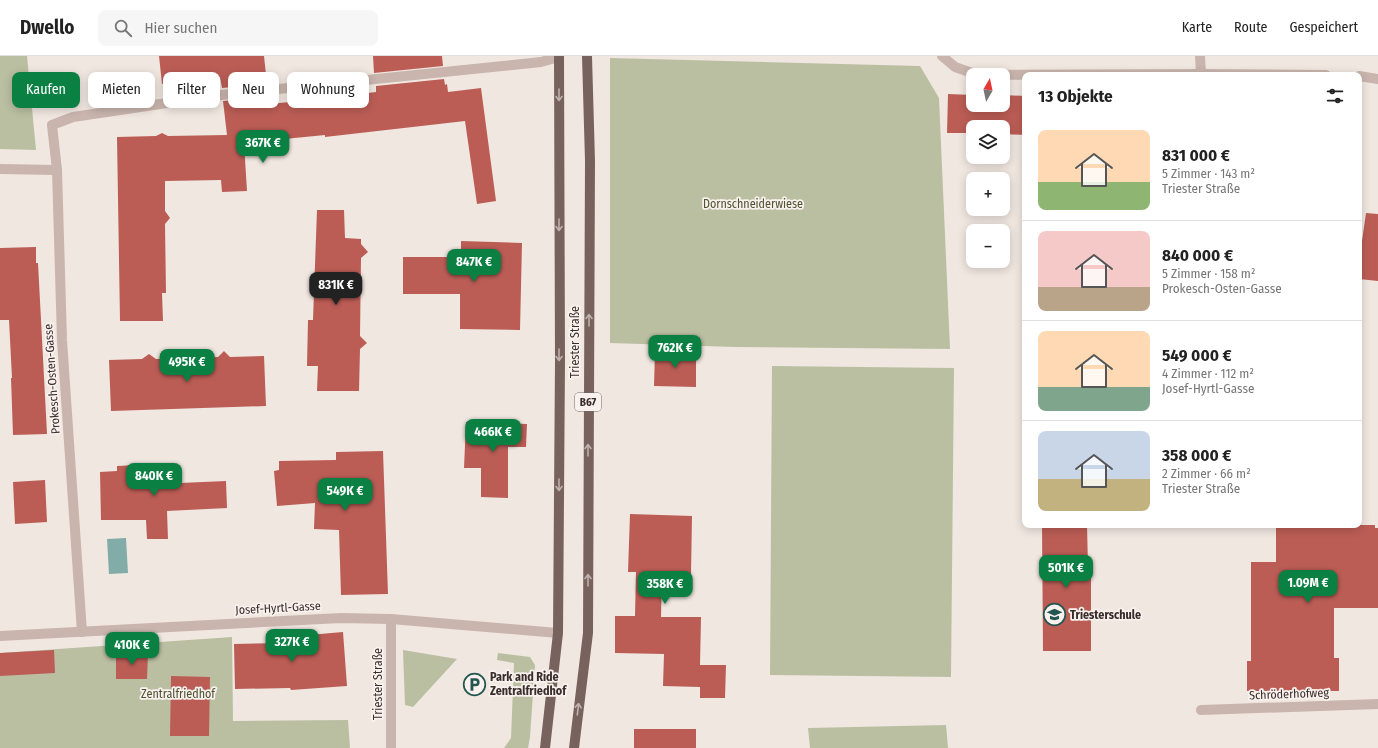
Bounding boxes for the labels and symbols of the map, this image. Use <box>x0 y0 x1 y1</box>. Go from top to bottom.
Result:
north arrow <box>966 68 1010 112</box>
one-way arrow <box>555 88 563 101</box>
pin: 367K € <box>230 130 296 164</box>
park label: Dornschneiderwiese <box>703 197 803 211</box>
one-way arrow <box>555 218 563 231</box>
pin: 847K € <box>441 249 507 283</box>
pin: 831K € <box>303 272 369 306</box>
street label: Triester Straße <box>568 306 582 378</box>
one-way arrow <box>585 314 592 327</box>
street label: Prokesch-Osten-Gasse <box>41 323 63 435</box>
pin: 762K € <box>642 335 708 369</box>
one-way arrow <box>556 348 563 361</box>
pin: 495K € <box>154 349 220 383</box>
road number: B67 <box>575 393 601 411</box>
pin: 466K € <box>460 419 526 453</box>
one-way arrow <box>584 444 592 457</box>
pin: 840K € <box>121 463 187 497</box>
pin: 549K € <box>312 478 378 512</box>
one-way arrow <box>555 478 563 491</box>
pin: 501K € <box>1033 555 1099 589</box>
pin: 1.09M € <box>1271 570 1345 604</box>
pin: 358K € <box>632 571 698 605</box>
one-way arrow <box>584 574 592 587</box>
street label: Josef-Hyrtl-Gasse <box>235 599 321 617</box>
school or university icon: Triesterschule <box>1041 602 1067 628</box>
place label: Triesterschule <box>1070 608 1141 622</box>
pin: 327K € <box>259 629 325 663</box>
pin: 410K € <box>99 632 165 666</box>
street label: Triester Straße <box>371 648 385 720</box>
place label: Park and Ride Zentralfriedhof <box>490 670 567 698</box>
parking icon: Park and Ride Zentralfriedhof <box>461 671 487 697</box>
street label: Schröderhofweg <box>1249 686 1330 702</box>
park label: Zentralfriedhof <box>141 687 216 701</box>
one-way arrow <box>575 703 582 716</box>

